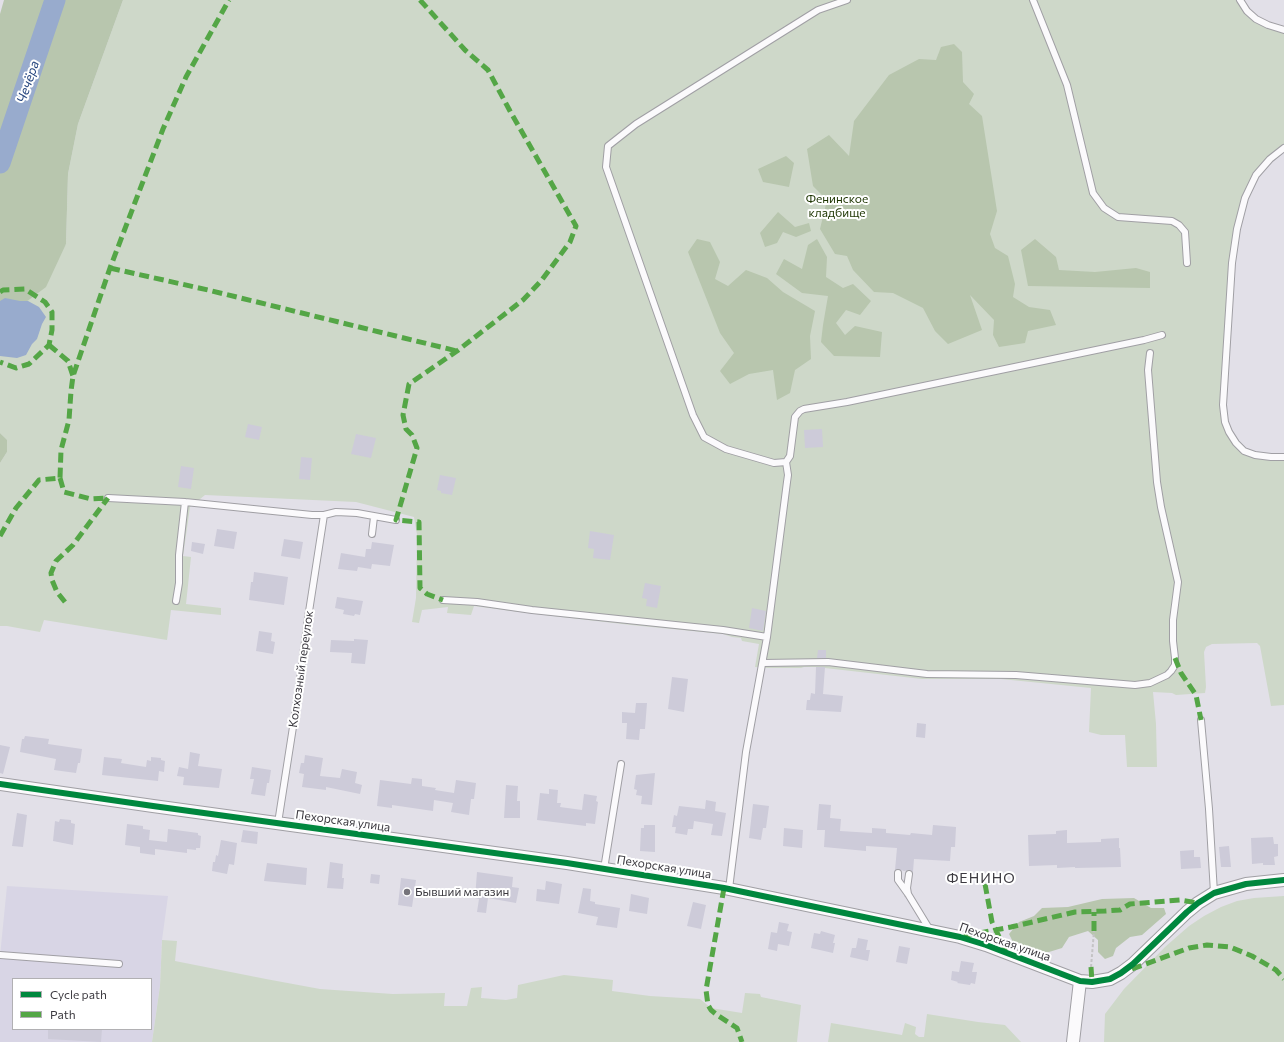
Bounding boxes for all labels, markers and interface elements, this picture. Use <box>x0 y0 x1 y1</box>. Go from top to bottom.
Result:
water label: Чечёра <box>14 59 42 105</box>
park label: Фенинское кладбище <box>806 192 868 220</box>
street label: Колхозный переулок <box>286 610 316 728</box>
street label: Пехорская улица <box>295 807 391 835</box>
street label: Пехорская улица <box>616 852 712 882</box>
district label: ФЕНИНО <box>946 870 1016 886</box>
place label: Бывший магазин <box>415 885 509 899</box>
marker: Бывший магазин <box>402 887 412 897</box>
street label: Пехорская улица <box>957 920 1053 964</box>
legend <box>12 978 152 1030</box>
text: Cycle path <box>50 987 107 1001</box>
text: Path <box>50 1007 76 1021</box>

